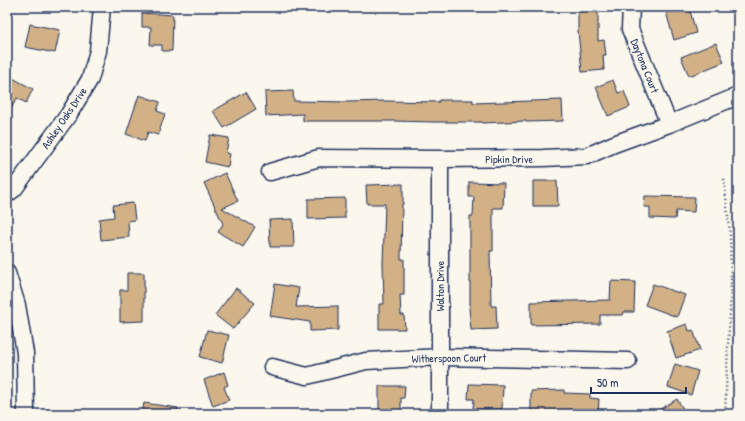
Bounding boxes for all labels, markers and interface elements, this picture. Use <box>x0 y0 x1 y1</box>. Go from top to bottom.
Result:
street label: Daytona Court <box>628 37 662 95</box>
street label: Ashley Oaks Drive <box>38 84 90 151</box>
street label: Pipkin Drive <box>485 152 533 166</box>
street label: Walton Drive <box>433 260 447 311</box>
street label: Witherspoon Court <box>412 350 487 366</box>
scale bar <box>591 369 686 395</box>
text: 50 m <box>597 374 618 391</box>

